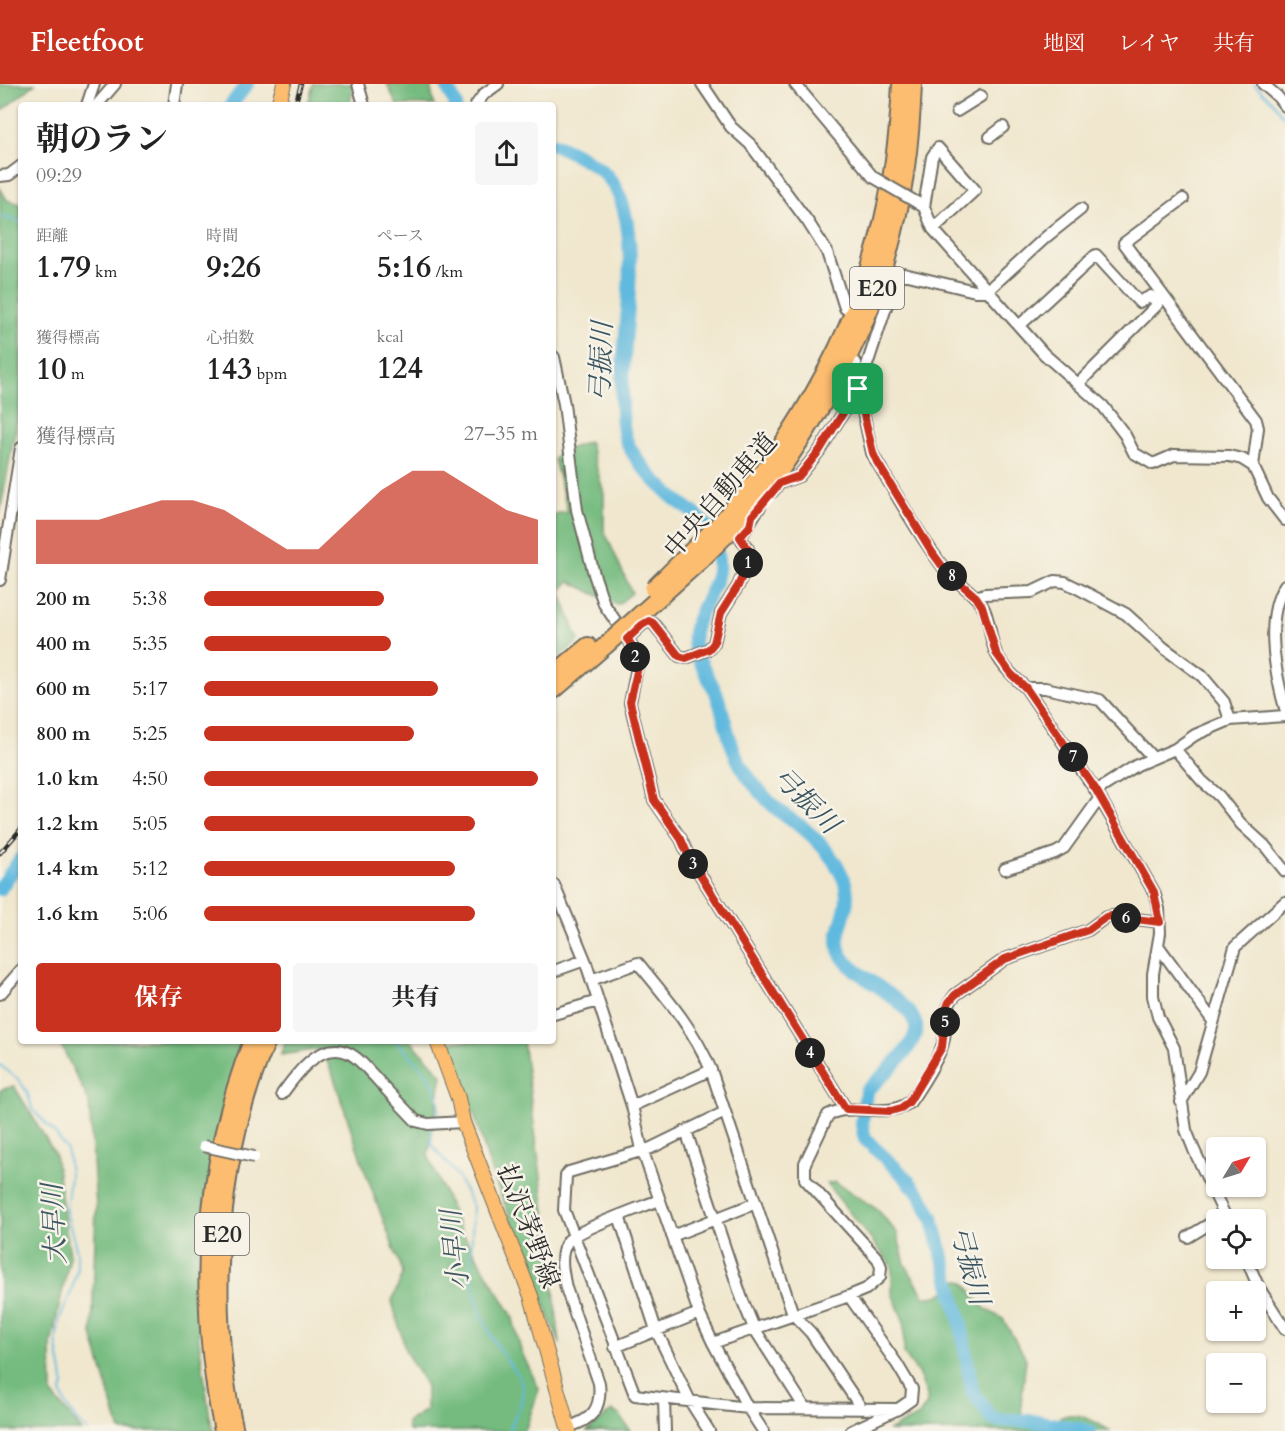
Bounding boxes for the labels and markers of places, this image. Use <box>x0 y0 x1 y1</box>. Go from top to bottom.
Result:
pin <box>832 363 883 414</box>
pin: 1 <box>733 548 763 578</box>
pin: 8 <box>937 561 967 591</box>
pin: 2 <box>620 642 650 672</box>
pin: 7 <box>1058 742 1088 772</box>
pin: 3 <box>678 849 708 879</box>
pin: 6 <box>1111 903 1141 933</box>
pin: 5 <box>930 1007 960 1037</box>
pin: 4 <box>795 1038 825 1068</box>

